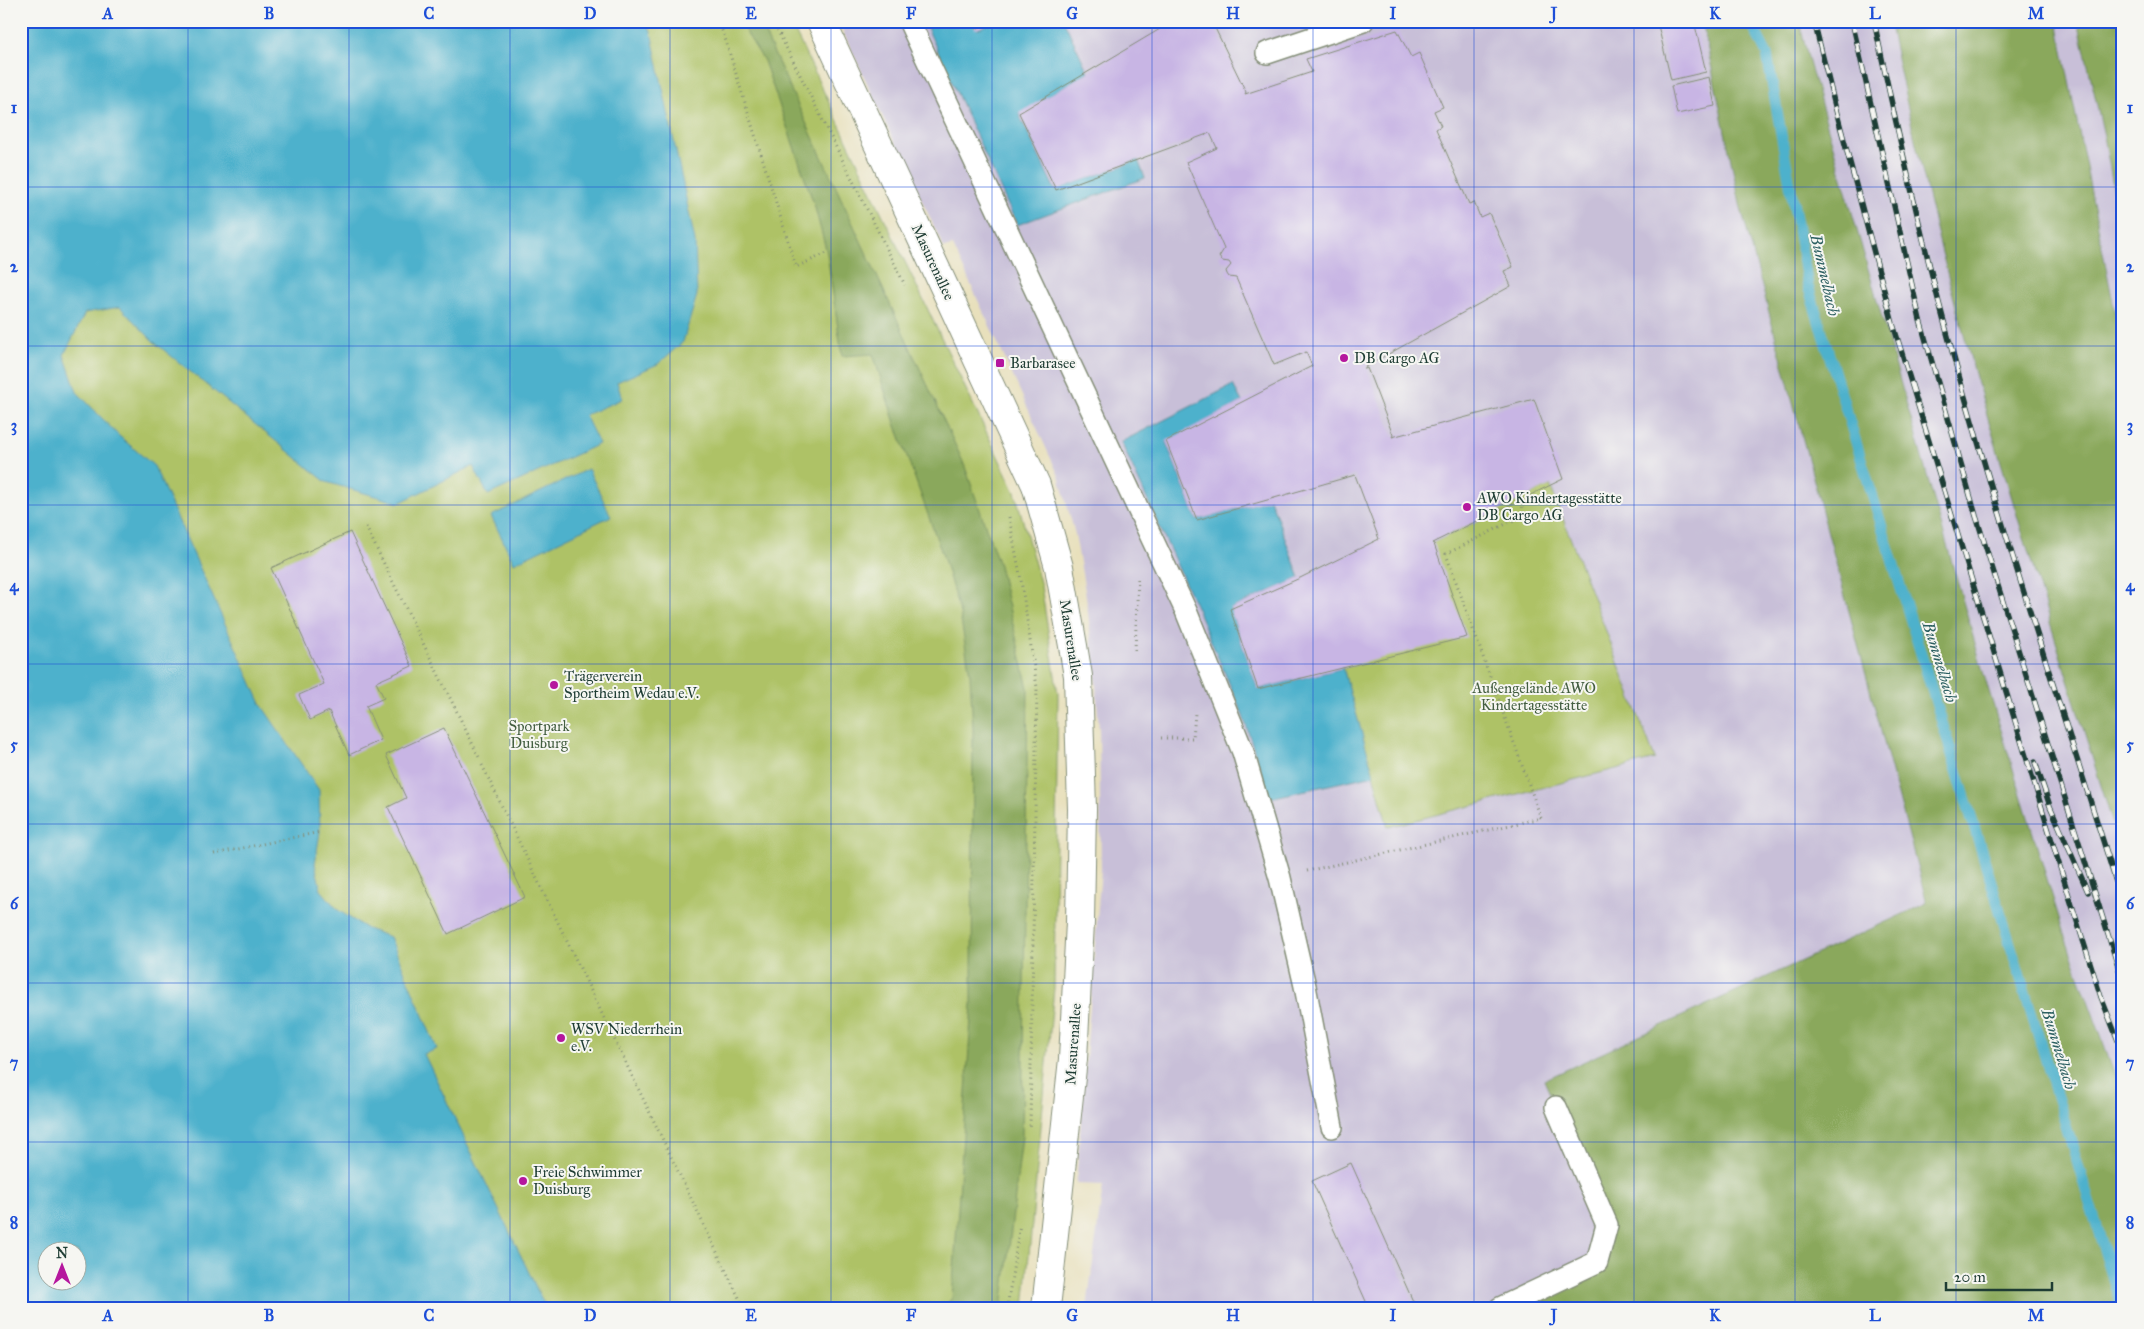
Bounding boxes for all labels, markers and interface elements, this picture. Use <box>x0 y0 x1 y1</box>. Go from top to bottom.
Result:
text: A <box>102 4 114 23</box>
text: B <box>264 4 274 23</box>
text: C <box>424 4 435 23</box>
text: D <box>584 4 597 23</box>
text: E <box>745 4 757 23</box>
text: F <box>906 4 917 23</box>
text: G <box>1066 4 1078 23</box>
text: H <box>1226 4 1240 23</box>
text: I <box>1390 4 1397 23</box>
text: J <box>1549 4 1558 24</box>
text: K <box>1709 4 1721 23</box>
text: L <box>1869 4 1881 23</box>
text: M <box>2028 4 2045 23</box>
text: 1 <box>11 98 18 117</box>
text: 1 <box>2127 98 2134 117</box>
street label: Masurenallee <box>908 221 958 303</box>
water label: Bummelbach <box>1806 231 1844 318</box>
text: 2 <box>10 257 19 276</box>
text: 2 <box>2126 257 2135 276</box>
place label: DB Cargo AG <box>1354 349 1440 367</box>
marker: DB Cargo AG <box>1338 352 1350 364</box>
place label: Barbarasee <box>1010 354 1075 372</box>
marker: Barbarasee <box>994 357 1006 369</box>
text: 3 <box>11 416 17 436</box>
text: 3 <box>2127 416 2133 436</box>
place label: AWO Kindertagesstätte DB Cargo AG <box>1476 489 1622 524</box>
marker: AWO Kindertagesstätte DB Cargo AG <box>1461 501 1473 513</box>
text: 4 <box>10 576 20 596</box>
text: 4 <box>2126 576 2136 596</box>
street label: Masurenallee <box>1056 598 1086 682</box>
water label: Bummelbach <box>1918 619 1961 705</box>
place label: Trägerverein Sportheim Wedau e.V. <box>564 667 699 702</box>
marker: Trägerverein Sportheim Wedau e.V. <box>548 679 560 691</box>
park label: Außengelände AWO Kindertagesstätte <box>1471 679 1596 714</box>
park label: Sportpark Duisburg <box>508 717 570 752</box>
text: 5 <box>10 735 18 754</box>
text: 5 <box>2126 735 2134 754</box>
text: 6 <box>10 894 19 913</box>
text: 6 <box>2126 894 2135 913</box>
street label: Masurenallee <box>1061 1002 1085 1086</box>
water label: Bummelbach <box>2037 1006 2080 1092</box>
place label: WSV Niederrhein e.V. <box>571 1020 682 1055</box>
marker: WSV Niederrhein e.V. <box>555 1032 567 1044</box>
text: 7 <box>10 1053 19 1072</box>
text: 7 <box>2126 1053 2135 1072</box>
place label: Freie Schwimmer Duisburg <box>533 1163 642 1198</box>
marker: Freie Schwimmer Duisburg <box>517 1175 529 1187</box>
text: 8 <box>10 1213 18 1232</box>
text: 8 <box>2126 1213 2134 1232</box>
north arrow <box>38 1242 88 1292</box>
text: N <box>56 1245 68 1262</box>
scale bar <box>1946 1259 2053 1291</box>
text: 20 m <box>1954 1268 1986 1286</box>
text: A <box>102 1306 114 1325</box>
text: B <box>264 1306 274 1325</box>
text: C <box>424 1306 435 1325</box>
text: D <box>584 1306 597 1325</box>
text: E <box>745 1306 757 1325</box>
text: F <box>906 1306 917 1325</box>
text: G <box>1066 1306 1078 1325</box>
text: H <box>1226 1306 1240 1325</box>
text: I <box>1390 1306 1397 1325</box>
text: J <box>1549 1306 1558 1326</box>
text: K <box>1709 1306 1721 1325</box>
text: L <box>1869 1306 1881 1325</box>
text: M <box>2028 1306 2045 1325</box>

